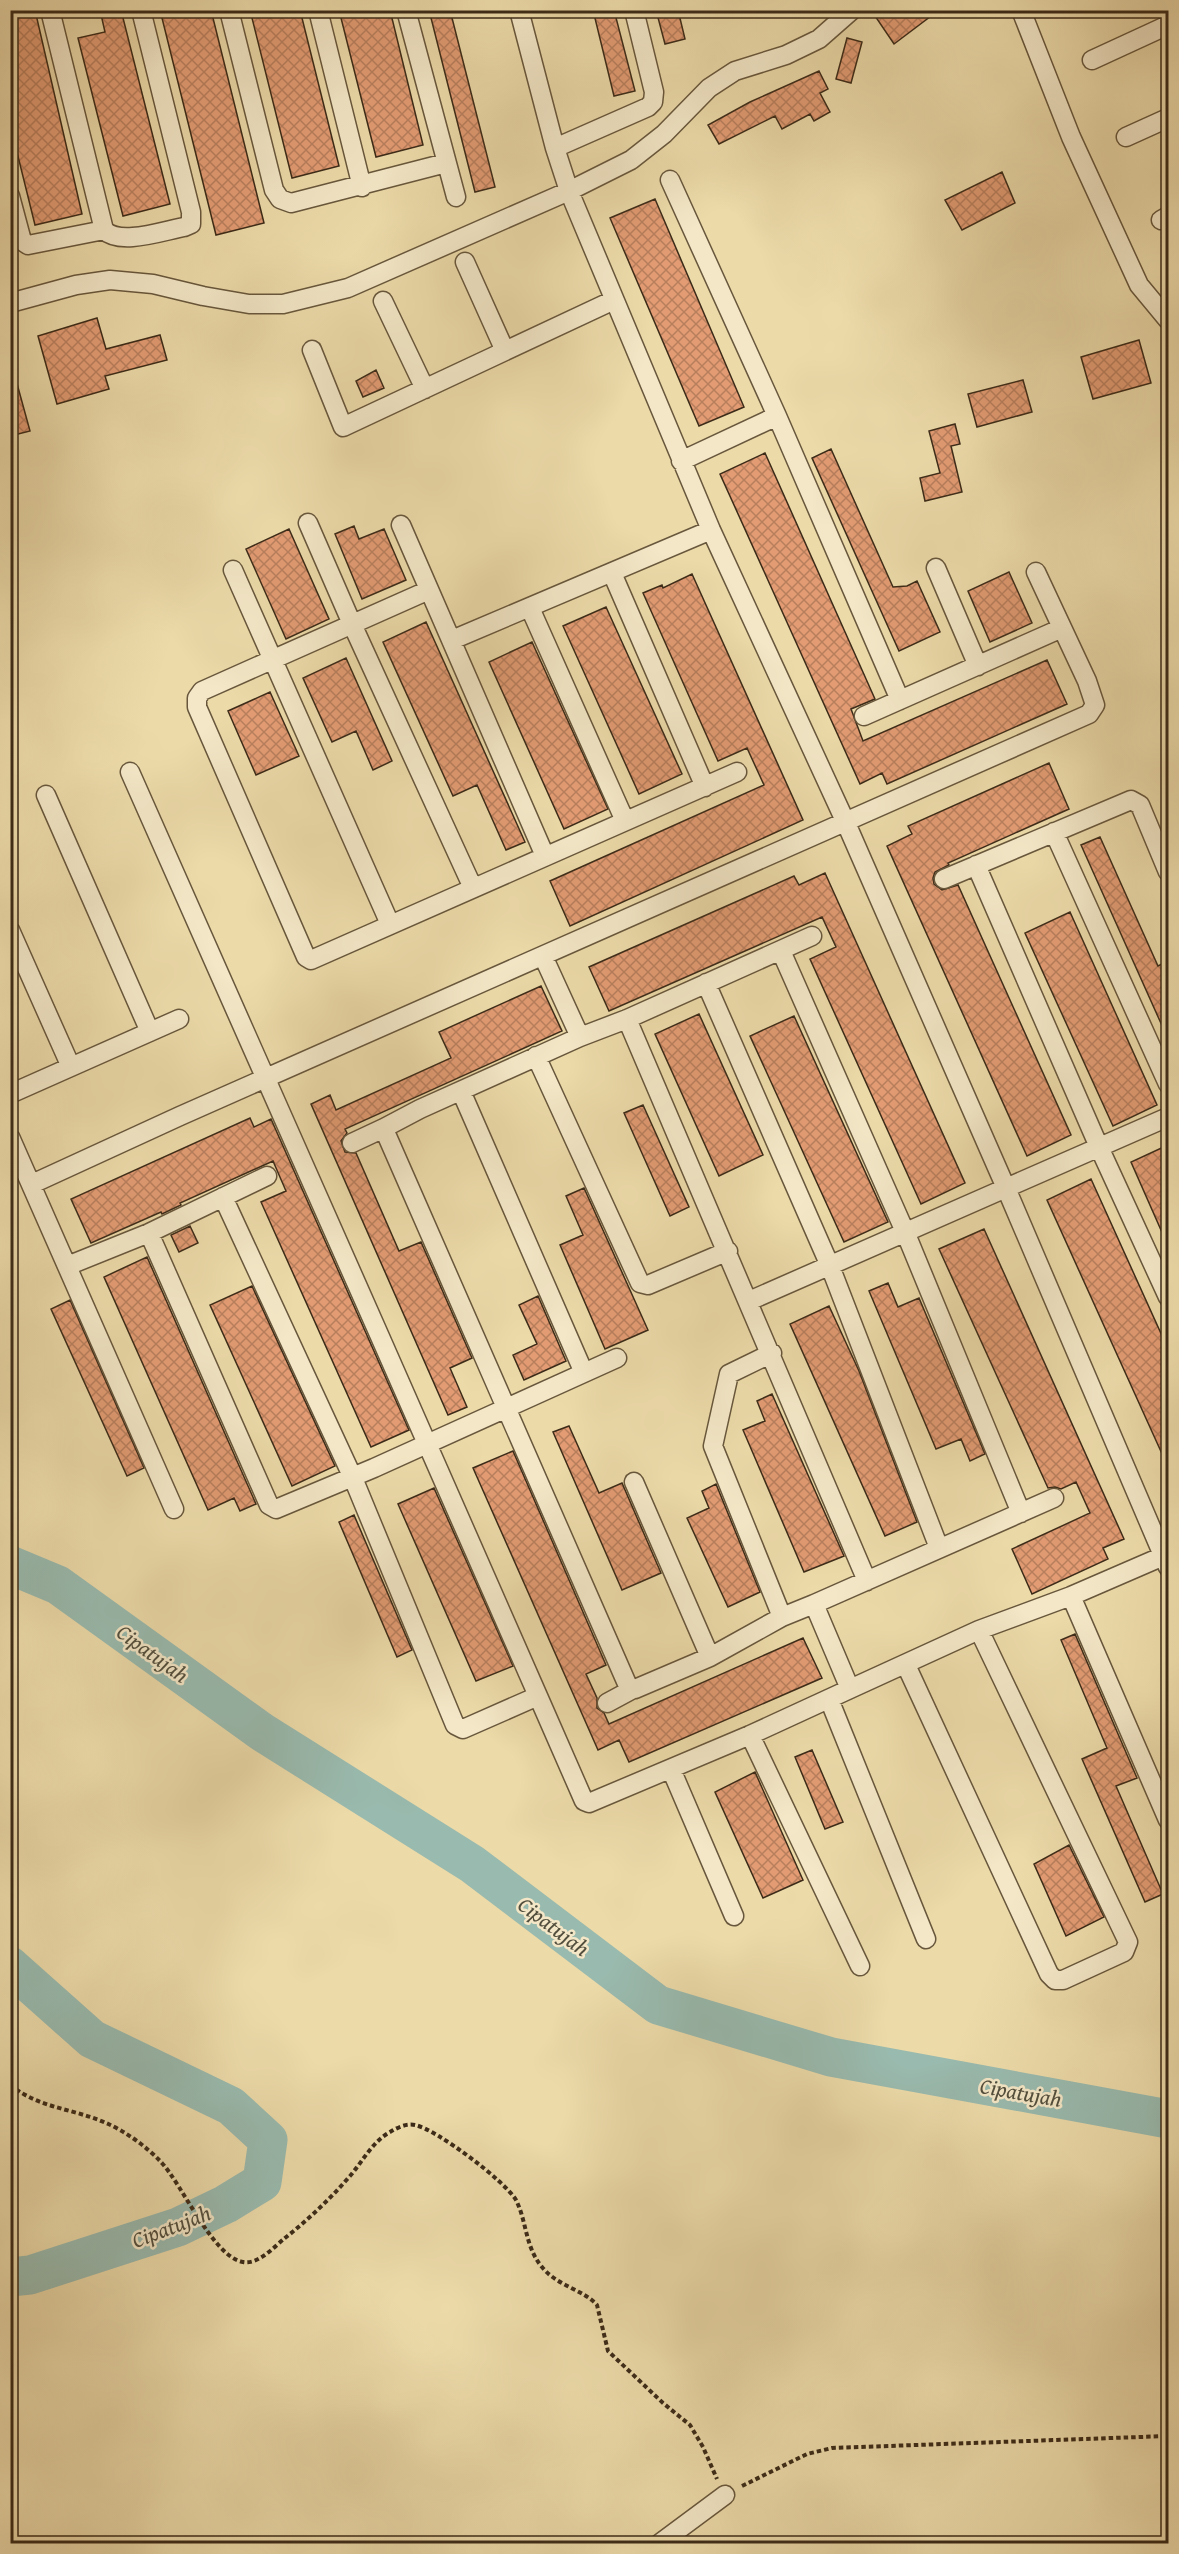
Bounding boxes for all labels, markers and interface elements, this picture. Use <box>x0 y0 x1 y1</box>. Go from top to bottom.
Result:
water label: Cipatujah <box>110 1616 196 1690</box>
water label: Cipatujah <box>512 1888 596 1964</box>
water label: Cipatujah <box>978 2069 1064 2115</box>
water label: Cipatujah <box>127 2196 215 2256</box>

